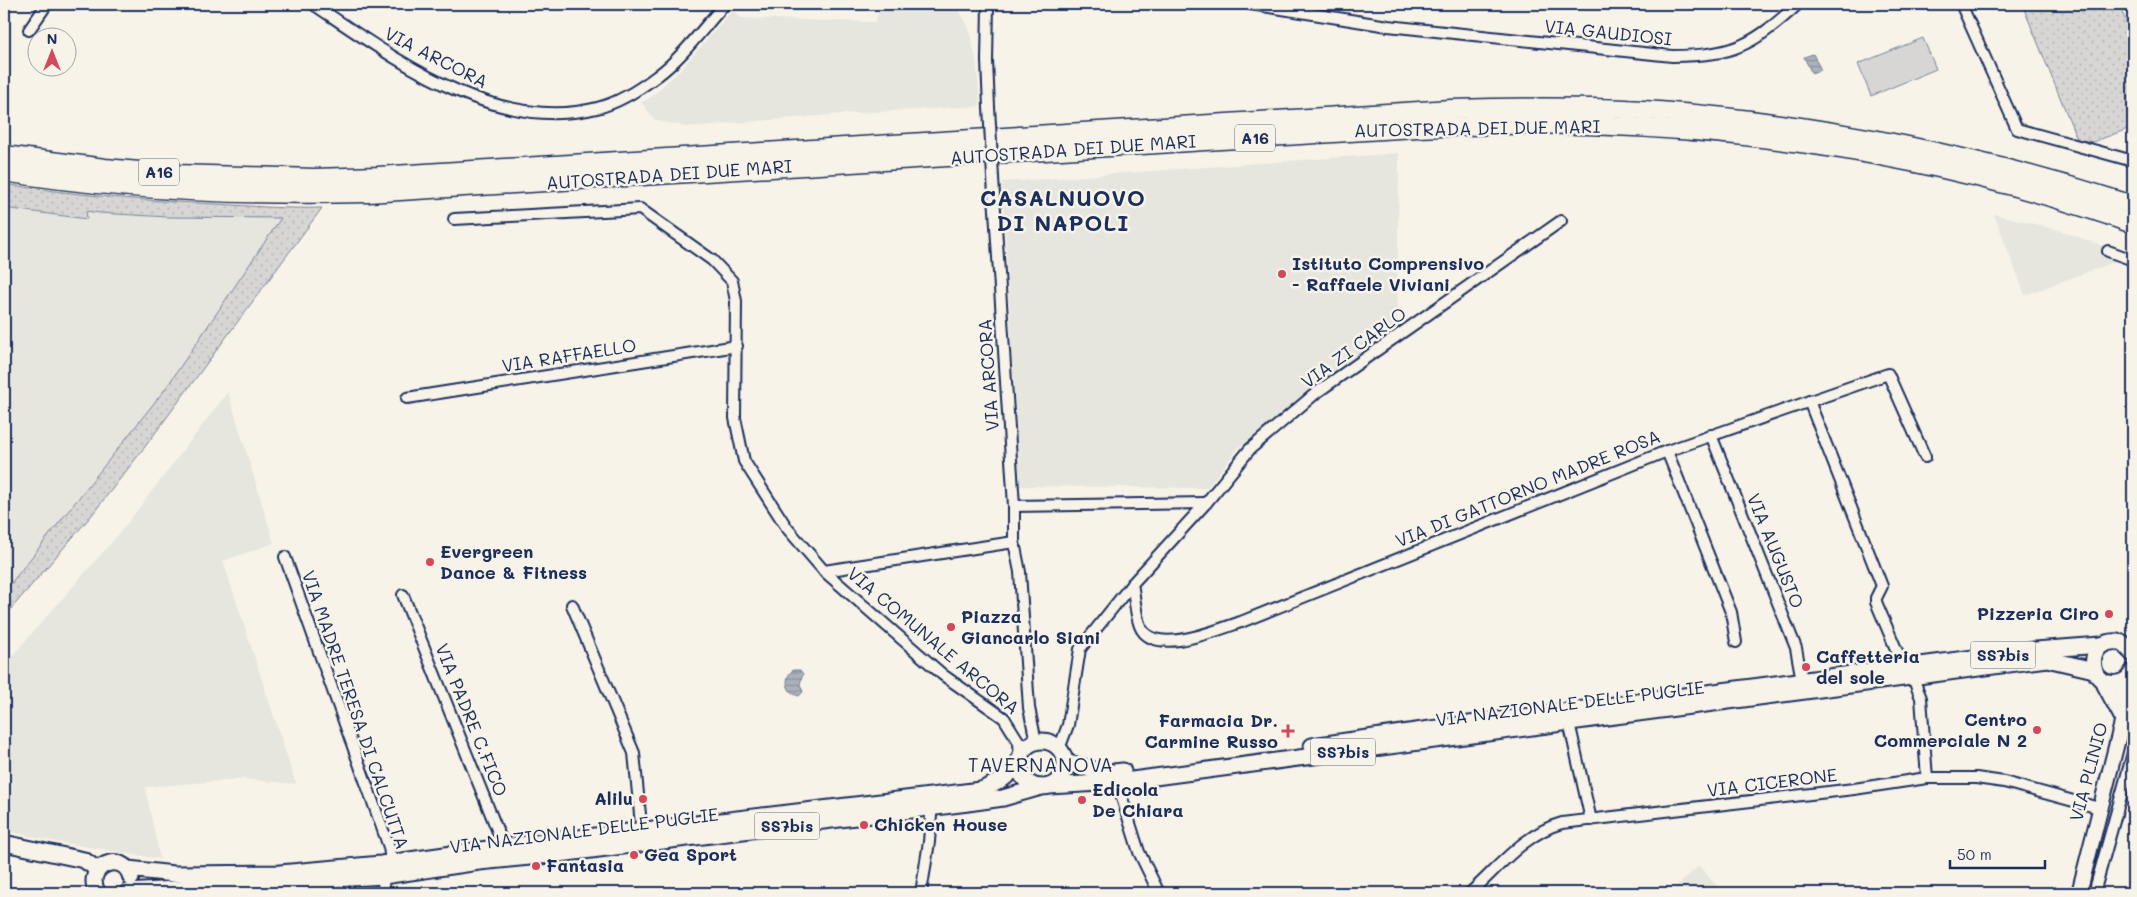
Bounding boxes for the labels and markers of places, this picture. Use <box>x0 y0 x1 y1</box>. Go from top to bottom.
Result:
place label: Istituto Comprensivo - Raffaele Viviani <box>1292 251 1484 296</box>
marker: Istituto Comprensivo - Raffaele Viviani <box>1276 268 1288 280</box>
place label: Evergreen Dance & Fitness <box>440 539 587 584</box>
marker: Evergreen Dance & Fitness <box>424 556 436 568</box>
place label: Pizzeria Ciro <box>1977 601 2099 625</box>
place label: Piazza Giancarlo Siani <box>961 604 1101 649</box>
marker: Pizzeria Ciro <box>2103 608 2115 620</box>
marker: Piazza Giancarlo Siani <box>945 621 957 633</box>
place label: Caffetteria del sole <box>1816 644 1920 689</box>
marker: Caffetteria del sole <box>1800 661 1812 673</box>
place label: Centro Commerciale N 2 <box>1874 707 2027 752</box>
place label: Farmacia Dr. Carmine Russo <box>1144 708 1278 753</box>
marker: Centro Commerciale N 2 <box>2031 724 2043 736</box>
marker: Farmacia Dr. Carmine Russo <box>1282 725 1294 737</box>
place label: Edicola De Chiara <box>1092 777 1184 822</box>
place label: Alilu <box>594 786 633 810</box>
marker: Alilu <box>637 793 649 805</box>
marker: Edicola De Chiara <box>1076 794 1088 806</box>
place label: Chicken House <box>874 812 1008 836</box>
marker: Chicken House <box>858 819 870 831</box>
place label: Gea Sport <box>644 842 737 866</box>
marker: Gea Sport <box>628 849 640 861</box>
place label: Fantasia <box>546 853 624 877</box>
marker: Fantasia <box>530 860 542 872</box>

